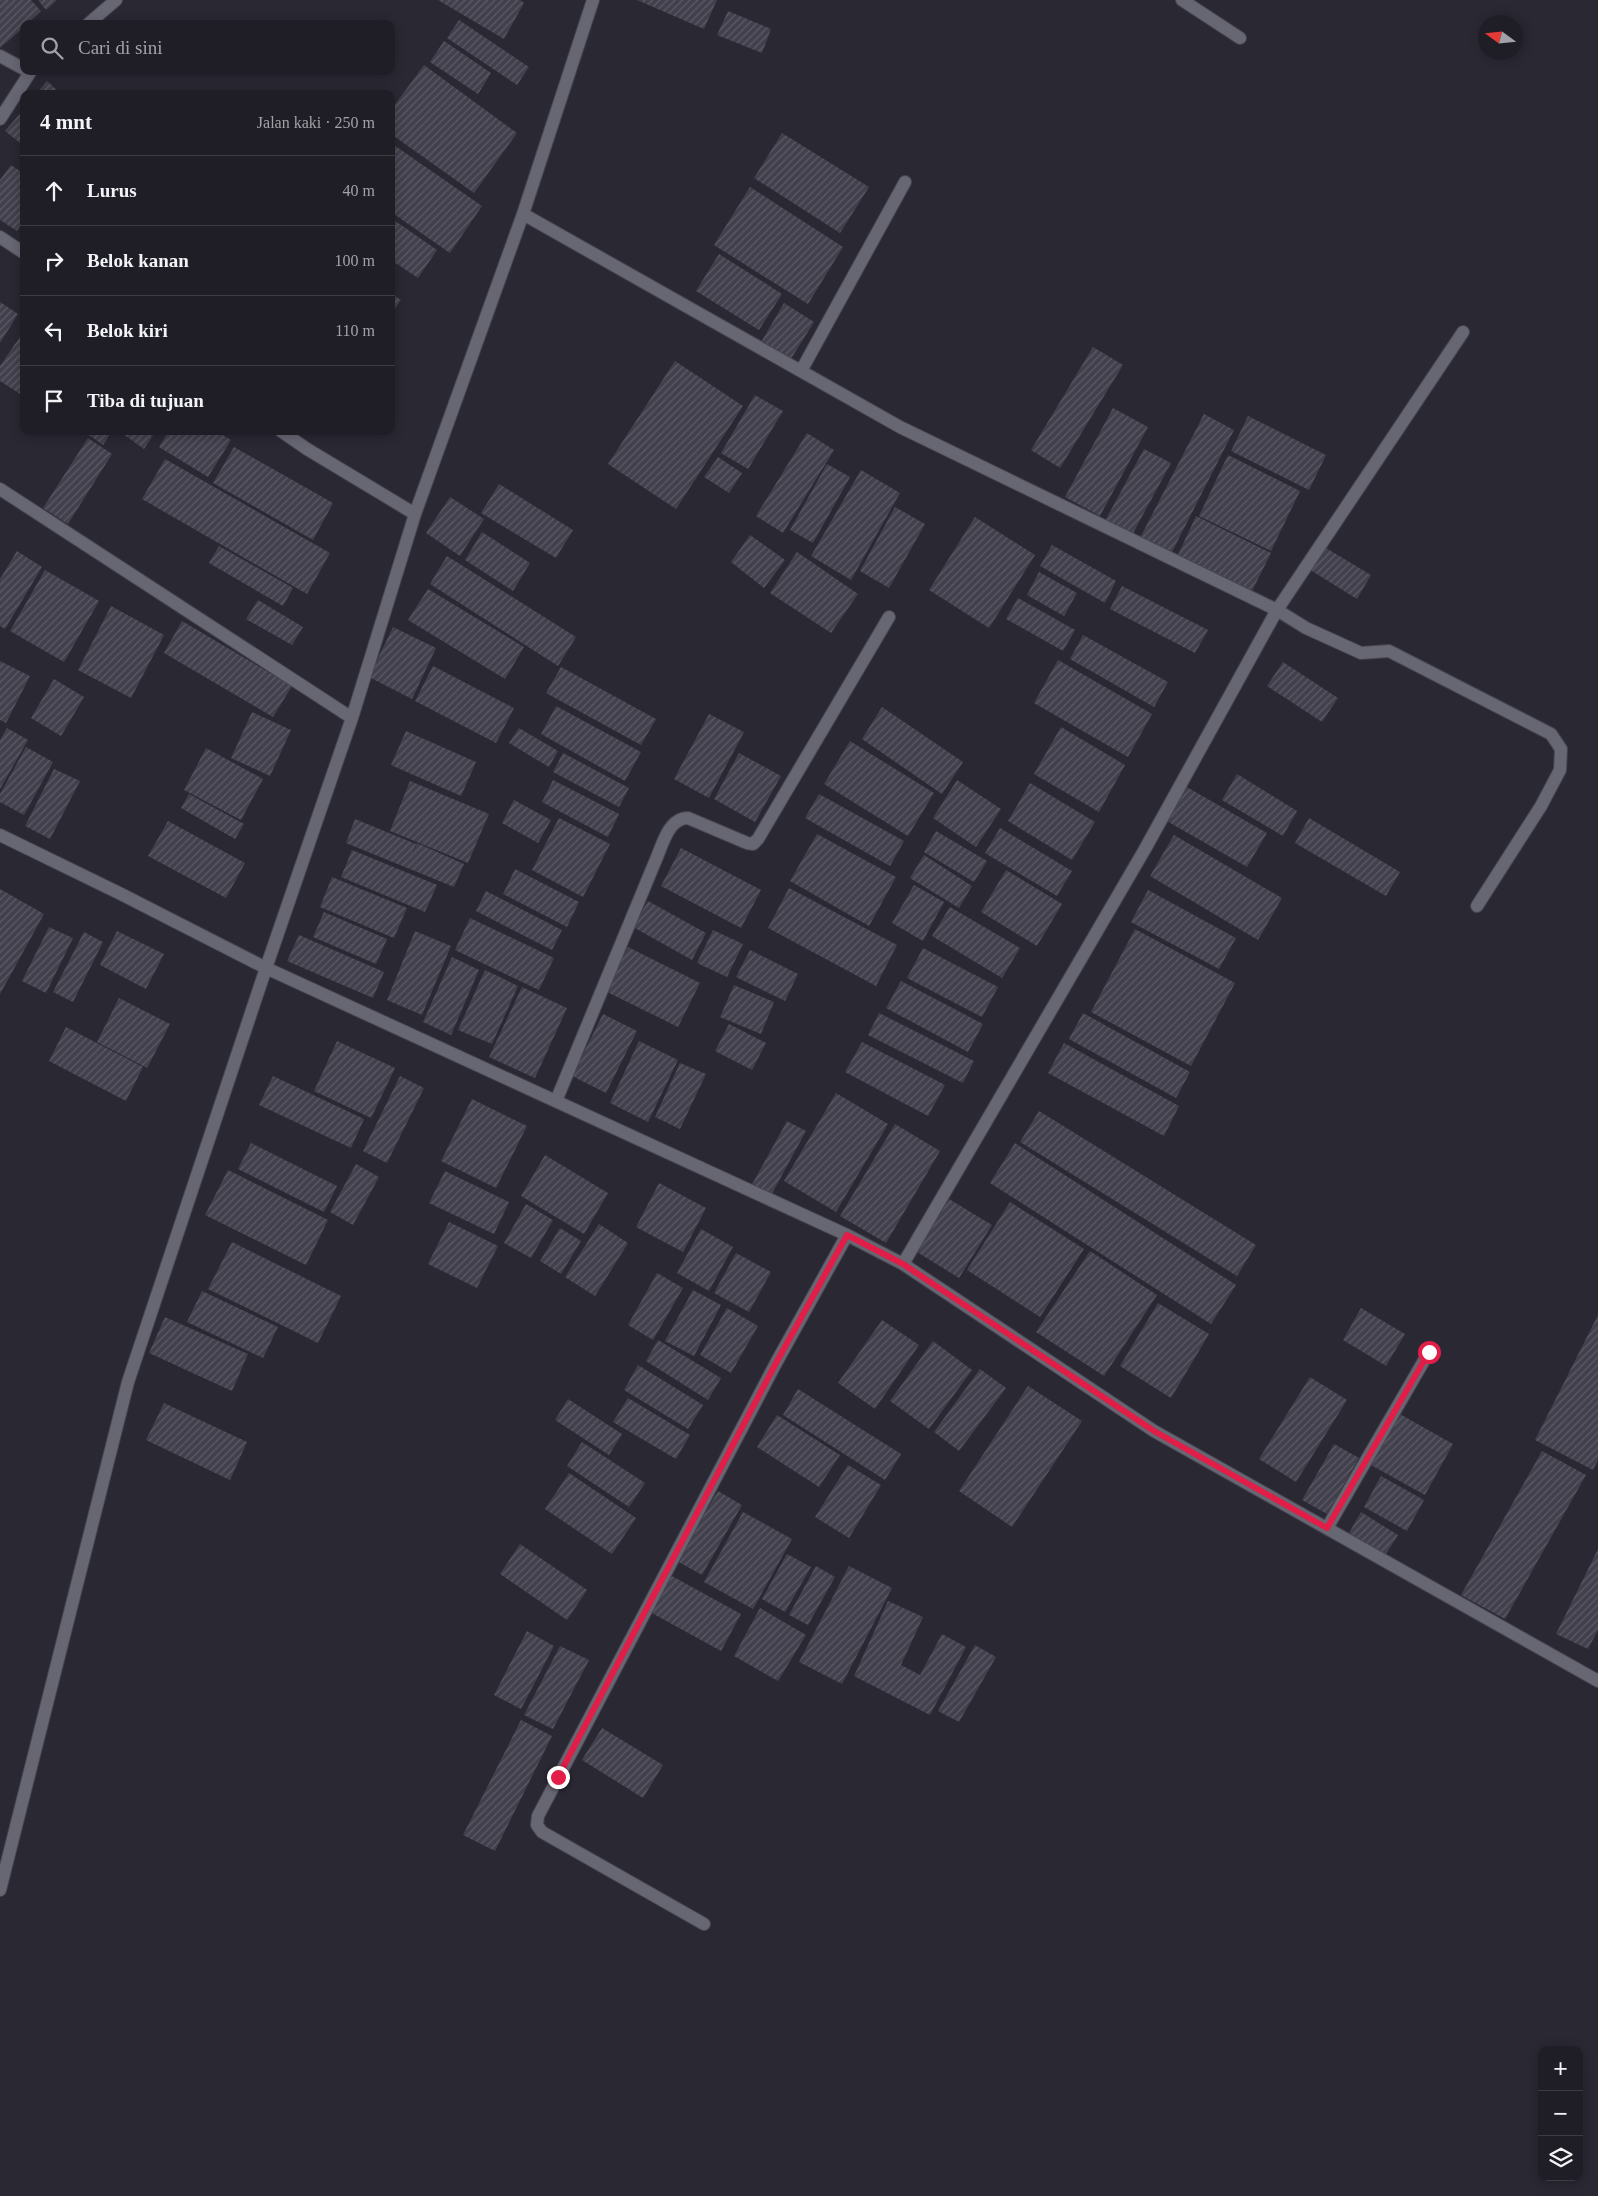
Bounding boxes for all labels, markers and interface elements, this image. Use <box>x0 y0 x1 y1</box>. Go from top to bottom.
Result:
north arrow <box>1478 15 1523 60</box>
search box <box>20 20 395 75</box>
icon: search <box>38 34 66 62</box>
text: Cari di sini <box>78 37 162 58</box>
text: 4 mnt <box>40 110 92 134</box>
text: Jalan kaki · 250 m <box>257 114 375 131</box>
icon: ahead <box>40 177 68 205</box>
text: Lurus <box>87 180 137 201</box>
text: 40 m <box>343 182 375 199</box>
icon: right <box>40 247 68 275</box>
text: Belok kanan <box>87 250 189 271</box>
text: 100 m <box>335 252 375 269</box>
icon: left <box>40 317 68 345</box>
text: Belok kiri <box>87 320 168 341</box>
text: 110 m <box>335 322 375 339</box>
icon: arrive <box>40 387 68 415</box>
text: Tiba di tujuan <box>87 390 204 411</box>
route start <box>1418 1341 1441 1364</box>
route end <box>547 1766 570 1789</box>
map controls <box>1538 2046 1583 2181</box>
button: + <box>1538 2046 1583 2091</box>
button: − <box>1538 2091 1583 2136</box>
button: layers <box>1538 2136 1583 2181</box>

